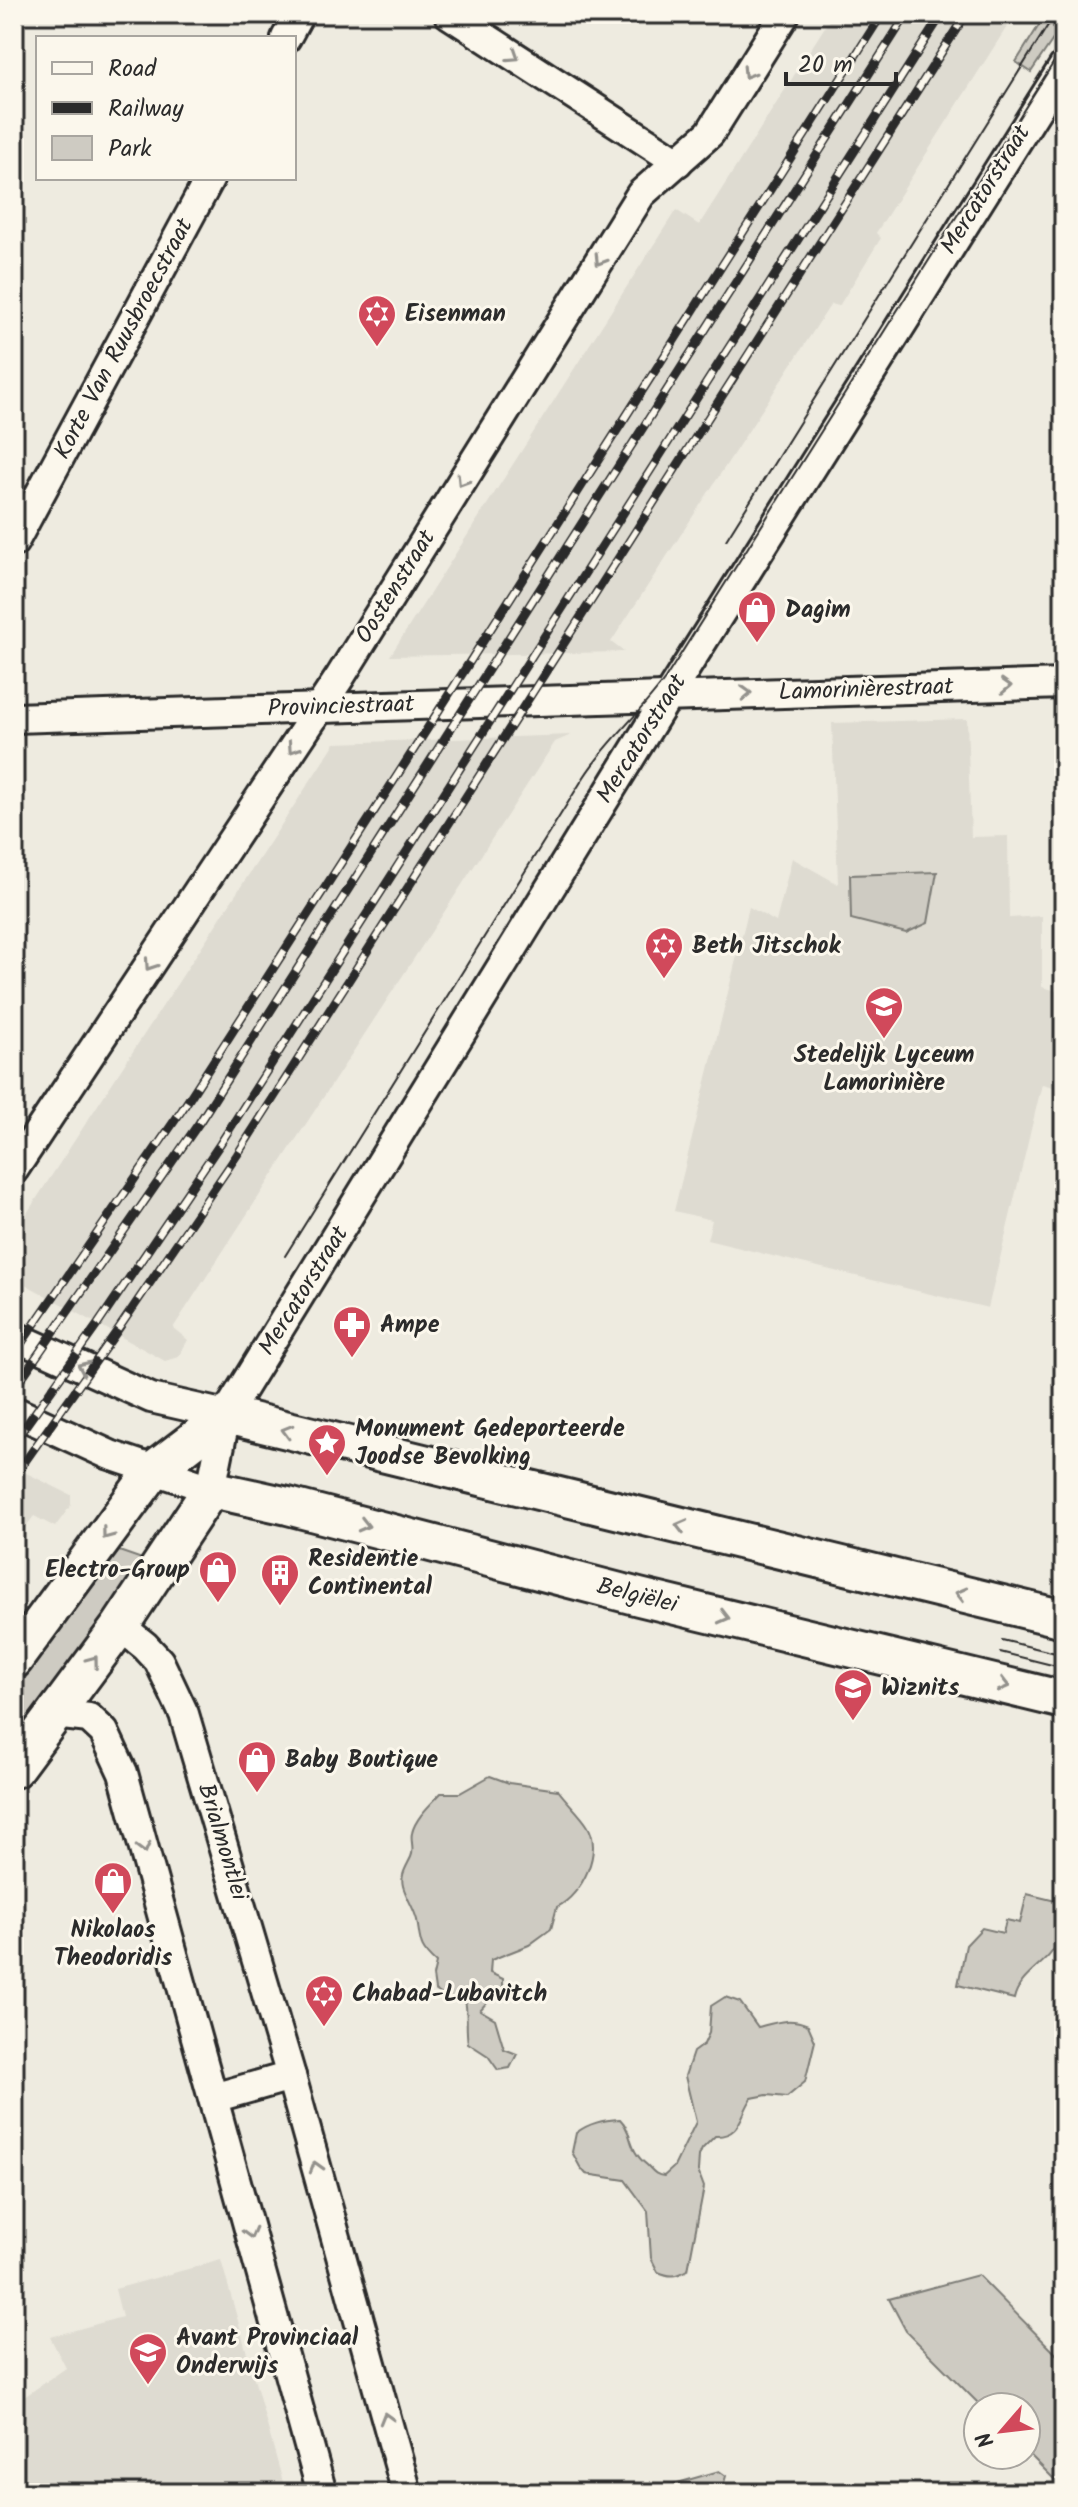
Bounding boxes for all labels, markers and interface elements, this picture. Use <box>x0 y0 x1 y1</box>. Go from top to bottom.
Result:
legend <box>36 36 296 180</box>
scale bar <box>786 36 896 86</box>
text: 20 m <box>798 46 853 85</box>
one-way arrow <box>506 47 520 62</box>
text: Road <box>108 50 157 89</box>
one-way arrow <box>742 64 757 79</box>
text: Railway <box>108 90 184 129</box>
street label: Mercatorstraat <box>931 117 1042 263</box>
text: Park <box>108 130 152 169</box>
street label: Korte Van Ruusbroecstraat <box>44 211 205 467</box>
one-way arrow <box>595 252 610 266</box>
synagogue icon: Eisenman <box>356 293 398 348</box>
place label: Eisenman <box>405 295 506 334</box>
one-way arrow <box>457 472 472 487</box>
street label: Oostenstraat <box>346 522 447 652</box>
shop icon: Dagim <box>736 589 778 644</box>
place label: Dagim <box>785 591 851 630</box>
street label: Mercatorstraat <box>587 666 698 812</box>
street label: Lamorinièrestraat <box>778 667 955 713</box>
one-way arrow <box>1000 677 1013 694</box>
street label: Provinciestraat <box>267 685 416 729</box>
one-way arrow <box>740 685 753 702</box>
one-way arrow <box>288 739 303 754</box>
synagogue icon: Beth Jitschok <box>643 925 685 980</box>
place label: Beth Jitschok <box>692 927 841 966</box>
one-way arrow <box>144 956 159 970</box>
school or university icon: Stedelijk Lyceum Lamorinière <box>863 985 905 1040</box>
place label: Stedelijk Lyceum Lamorinière <box>794 1036 974 1103</box>
street label: Mercatorstraat <box>249 1218 360 1364</box>
pharmacy icon: Ampe <box>331 1304 373 1359</box>
place label: Ampe <box>380 1306 440 1345</box>
one-way arrow <box>76 1360 91 1376</box>
place label: Monument Gedeporteerde Joodse Bevolking <box>355 1410 625 1477</box>
place icon: Monument Gedeporteerde Joodse Bevolking <box>306 1422 348 1477</box>
one-way arrow <box>281 1424 295 1440</box>
one-way arrow <box>356 1516 370 1533</box>
one-way arrow <box>675 1519 688 1536</box>
one-way arrow <box>103 1526 117 1540</box>
place label: Residentie Continental <box>308 1540 432 1607</box>
shop icon: Electro-Group <box>197 1549 239 1604</box>
place label: Electro-Group <box>45 1551 190 1590</box>
building icon: Residentie Continental <box>259 1552 301 1607</box>
street label: Belgiëlei <box>593 1567 683 1625</box>
one-way arrow <box>955 1587 968 1604</box>
one-way arrow <box>717 1608 730 1625</box>
one-way arrow <box>84 1656 98 1670</box>
school or university icon: Wiznits <box>832 1667 874 1722</box>
place label: Wiznits <box>881 1669 959 1708</box>
one-way arrow <box>996 1676 1010 1693</box>
shop icon: Baby Boutique <box>236 1739 278 1794</box>
place label: Baby Boutique <box>285 1741 438 1780</box>
street label: Brialmontlei <box>186 1779 259 1907</box>
one-way arrow <box>134 1840 151 1854</box>
shop icon: Nikolaos Theodoridis <box>92 1860 134 1915</box>
place label: Nikolaos Theodoridis <box>54 1911 172 1978</box>
synagogue icon: Chabad-Lubavitch <box>303 1973 345 2028</box>
place label: Chabad-Lubavitch <box>352 1975 547 2014</box>
one-way arrow <box>309 2161 326 2175</box>
one-way arrow <box>241 2226 258 2240</box>
place label: Avant Provinciaal Onderwijs <box>176 2319 359 2386</box>
school or university icon: Avant Provinciaal Onderwijs <box>127 2331 169 2386</box>
north arrow <box>962 2391 1042 2471</box>
one-way arrow <box>379 2411 395 2425</box>
text: N <box>968 2425 1005 2454</box>

